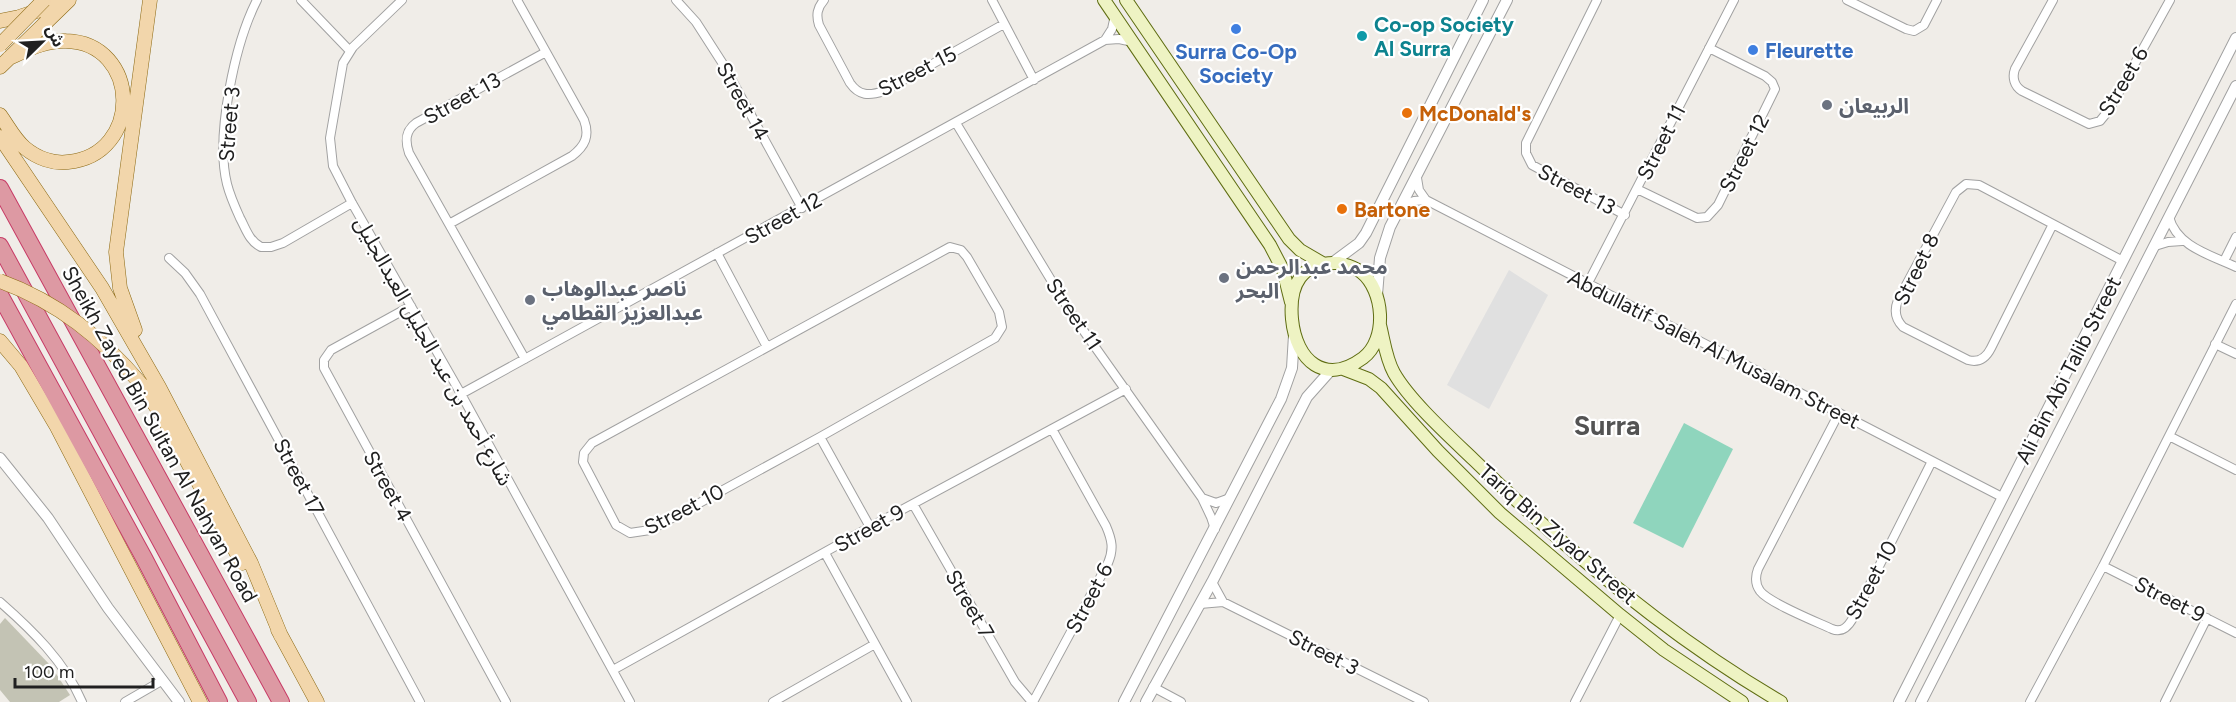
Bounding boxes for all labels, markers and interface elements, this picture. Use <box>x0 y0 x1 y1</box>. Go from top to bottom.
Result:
north arrow <box>12 12 72 72</box>
place label: Co-op Society Al Surra <box>1374 12 1515 61</box>
text: ش <box>42 22 68 50</box>
marker: Surra Co-Op Society <box>1229 22 1243 36</box>
marker: Co-op Society Al Surra <box>1355 29 1369 43</box>
place label: Fleurette <box>1765 38 1854 63</box>
place label: Surra Co-Op Society <box>1175 39 1297 88</box>
street label: Street 15 <box>874 41 960 101</box>
street label: Street 6 <box>2093 42 2153 120</box>
marker: Fleurette <box>1746 43 1760 57</box>
street label: Street 14 <box>711 57 775 145</box>
street label: Street 13 <box>419 67 505 129</box>
street label: Street 3 <box>213 85 245 163</box>
place label: الربيعان <box>1839 93 1909 118</box>
marker: الربيعان <box>1820 98 1834 112</box>
street label: Street 11 <box>1631 100 1691 184</box>
place label: McDonald's <box>1419 101 1531 126</box>
marker: McDonald's <box>1400 106 1414 120</box>
street label: Street 12 <box>1714 110 1774 196</box>
street label: Street 13 <box>1534 158 1620 220</box>
street label: Street 12 <box>740 187 826 249</box>
place label: Bartone <box>1354 197 1430 222</box>
marker: Bartone <box>1335 202 1349 216</box>
street label: شارع أحمد بن عبد الجليل العبدالجليل <box>347 212 519 491</box>
street label: Street 8 <box>1888 229 1944 309</box>
place label: محمد عبدالرحمن البحر <box>1235 254 1388 303</box>
street label: Sheikh Zayed Bin Sultan Al Nahyan Road <box>57 262 263 606</box>
street label: Abdullatif Saleh Al Musalam Street <box>1564 264 1864 434</box>
marker: محمد عبدالرحمن البحر <box>1217 271 1231 285</box>
street label: Ali Bin Abi Talib Street <box>2010 272 2126 468</box>
street label: Street 11 <box>1041 273 1107 355</box>
place label: ناصر عبدالوهاب عبدالعزيز القطامي <box>542 276 703 329</box>
marker: ناصر عبدالوهاب عبدالعزيز القطامي <box>523 293 537 307</box>
district label: Surra <box>1574 409 1640 442</box>
street label: Street 17 <box>268 434 330 520</box>
street label: Street 4 <box>358 446 418 526</box>
street label: Tariq Bin Ziyad Street <box>1474 459 1642 609</box>
street label: Street 10 <box>640 478 728 540</box>
street label: Street 9 <box>830 499 908 557</box>
street label: Street 10 <box>1840 536 1902 624</box>
street label: Street 6 <box>1060 559 1118 637</box>
street label: Street 7 <box>940 565 1000 643</box>
street label: Street 9 <box>2131 571 2209 627</box>
street label: Street 3 <box>1285 624 1363 680</box>
scale bar <box>15 651 153 689</box>
text: 100 m <box>24 661 74 683</box>

